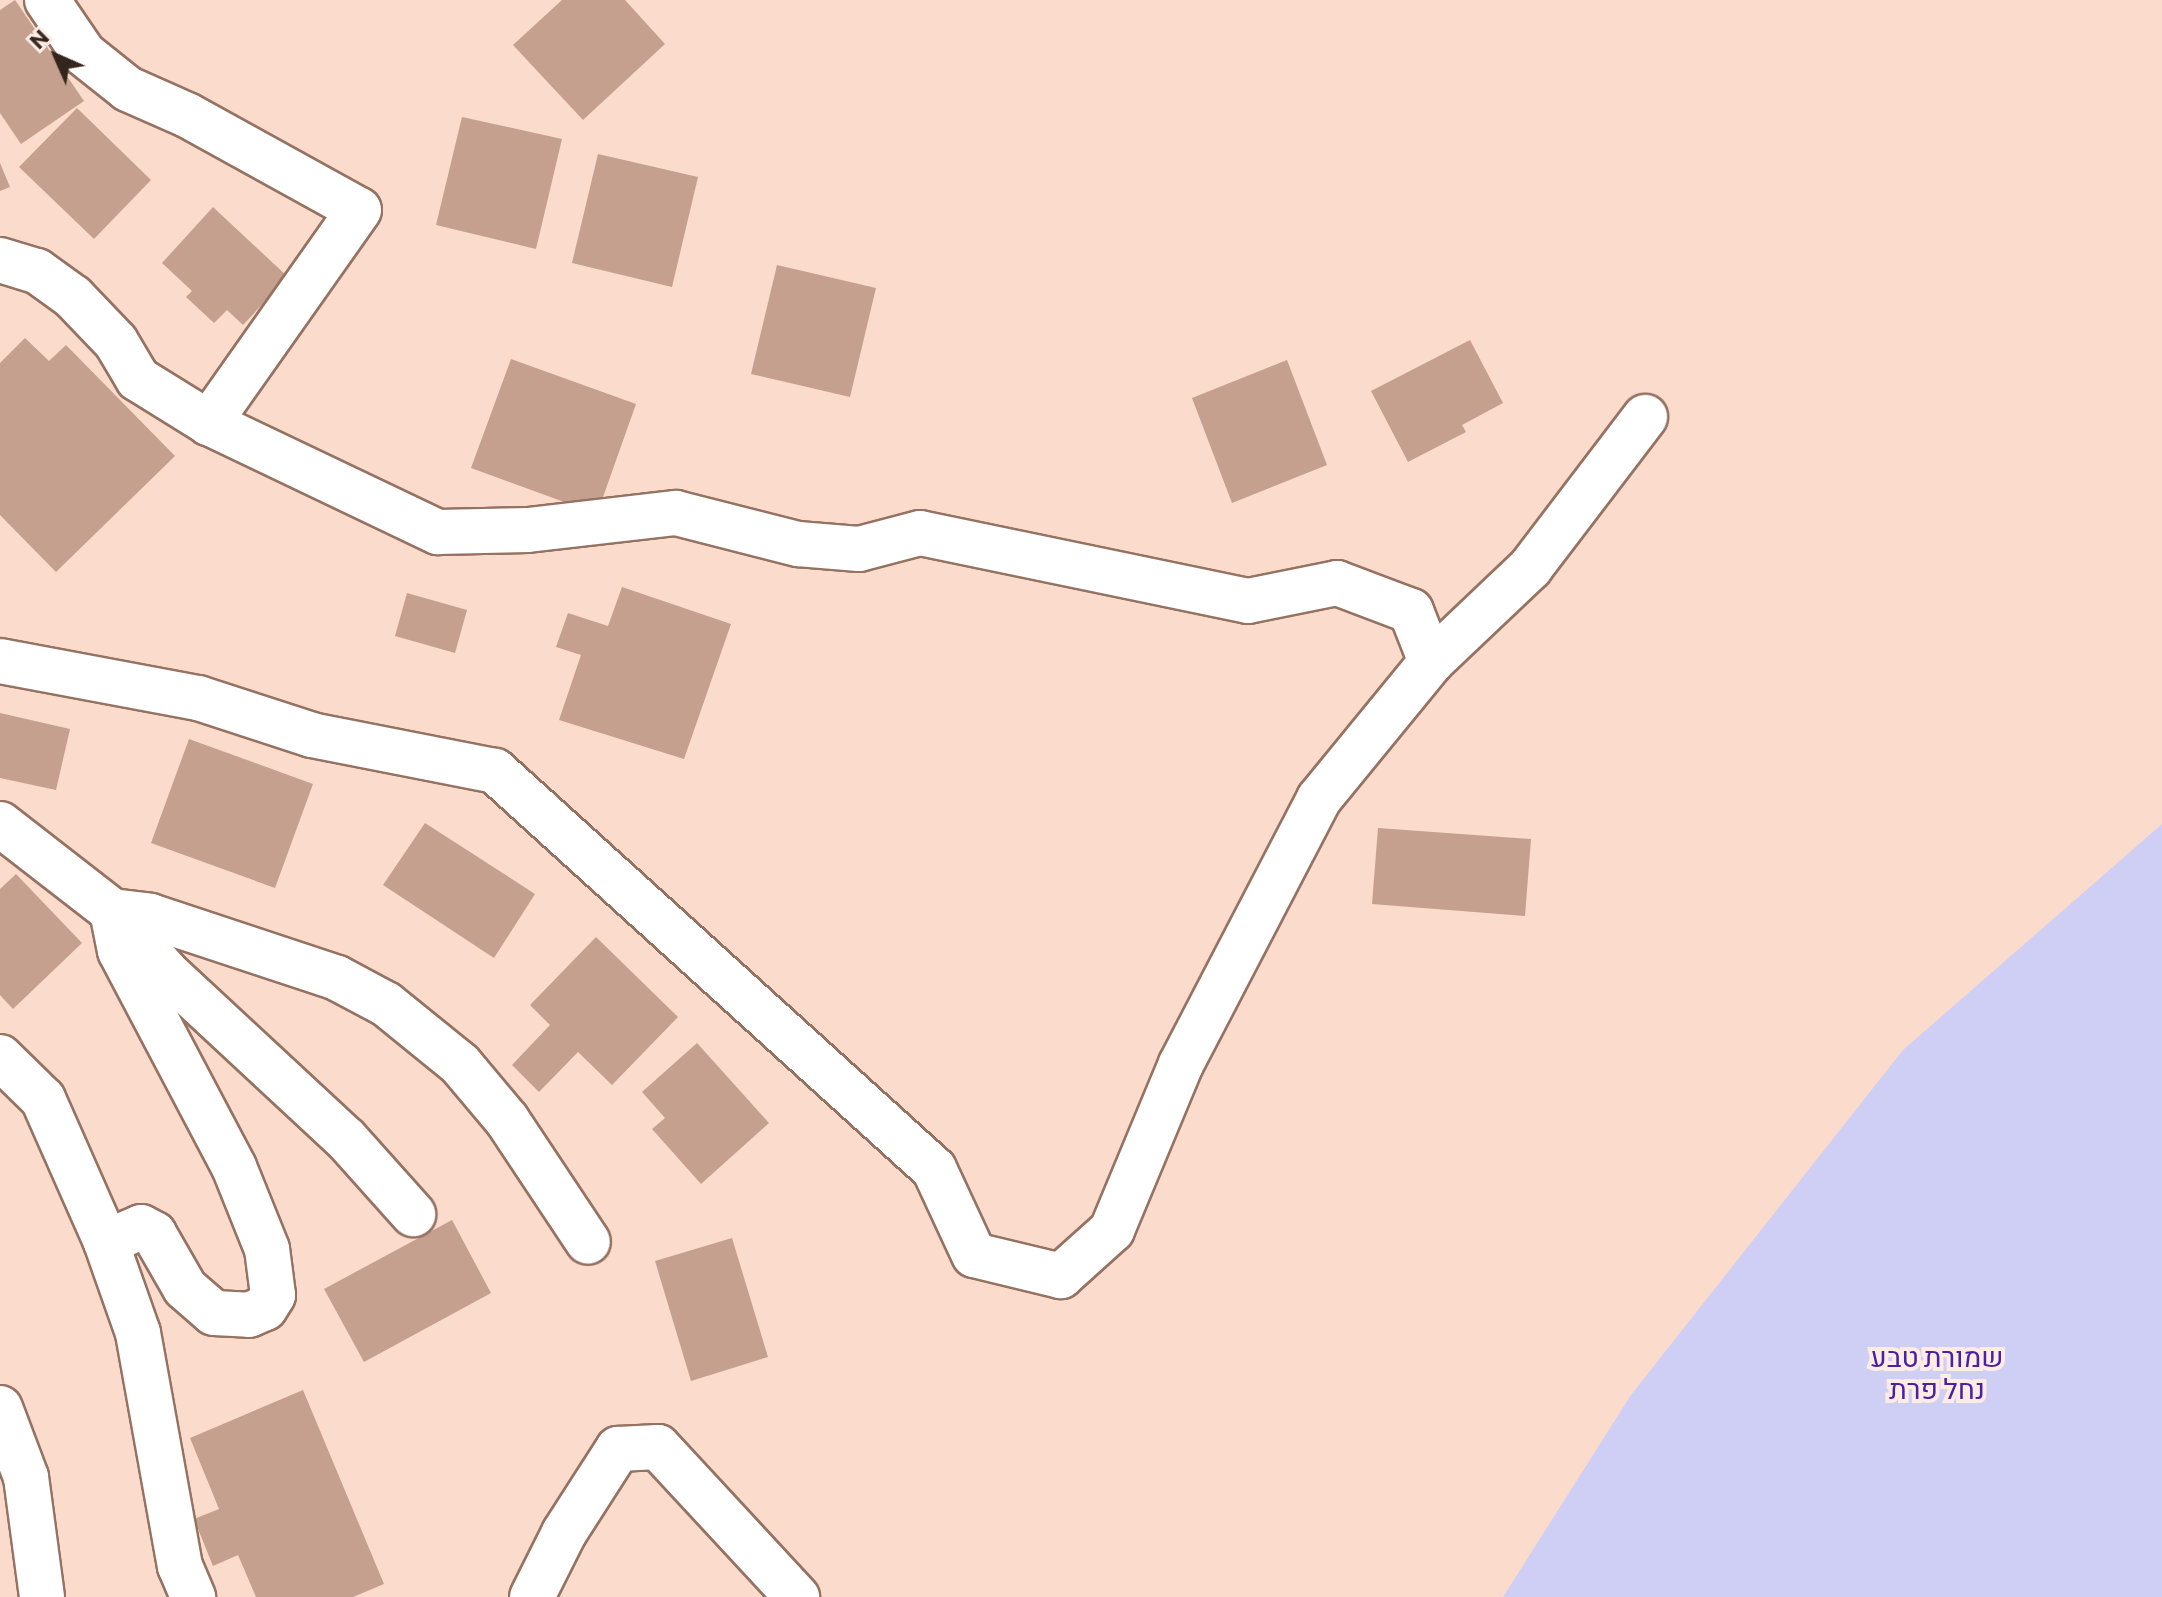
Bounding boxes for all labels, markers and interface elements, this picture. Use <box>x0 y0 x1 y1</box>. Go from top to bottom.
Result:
north arrow <box>16 16 96 96</box>
text: N <box>23 23 54 54</box>
park label: שמורת טבע נחל פרת <box>1870 1339 2004 1405</box>

